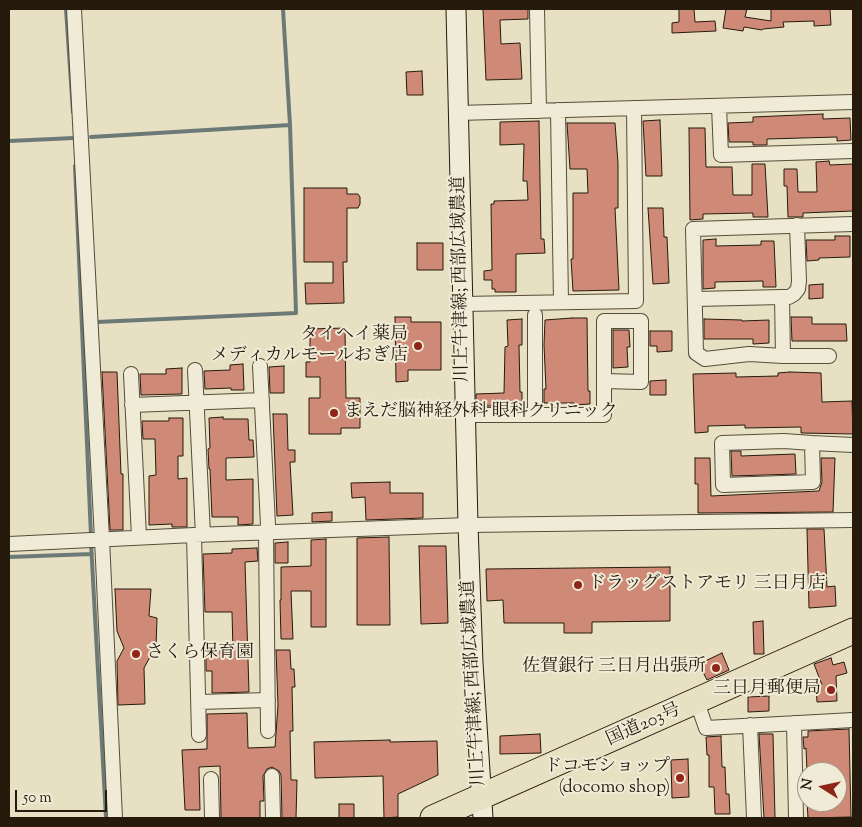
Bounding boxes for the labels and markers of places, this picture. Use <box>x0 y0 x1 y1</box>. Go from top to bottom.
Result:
place label: タイヘイ薬局 メディカルモールおぎ店 <box>211 325 408 368</box>
marker: タイヘイ薬局 メディカルモールおぎ店 <box>412 340 424 352</box>
place label: まえだ脳神経外科 眼科クリニック <box>344 402 618 424</box>
marker: まえだ脳神経外科 眼科クリニック <box>328 407 340 419</box>
place label: ドラッグストアモリ 三日月店 <box>588 574 826 596</box>
marker: ドラッグストアモリ 三日月店 <box>572 579 584 591</box>
place label: さくら保育園 <box>146 643 254 665</box>
marker: さくら保育園 <box>130 648 142 660</box>
place label: 佐賀銀行 三日月出張所 <box>522 657 706 679</box>
marker: 佐賀銀行 三日月出張所 <box>710 662 722 674</box>
place label: 三日月郵便局 <box>713 679 821 701</box>
marker: 三日月郵便局 <box>825 684 837 696</box>
place label: ドコモショップ (docomo shop) <box>544 757 670 800</box>
marker: ドコモショップ (docomo shop) <box>674 772 686 784</box>

